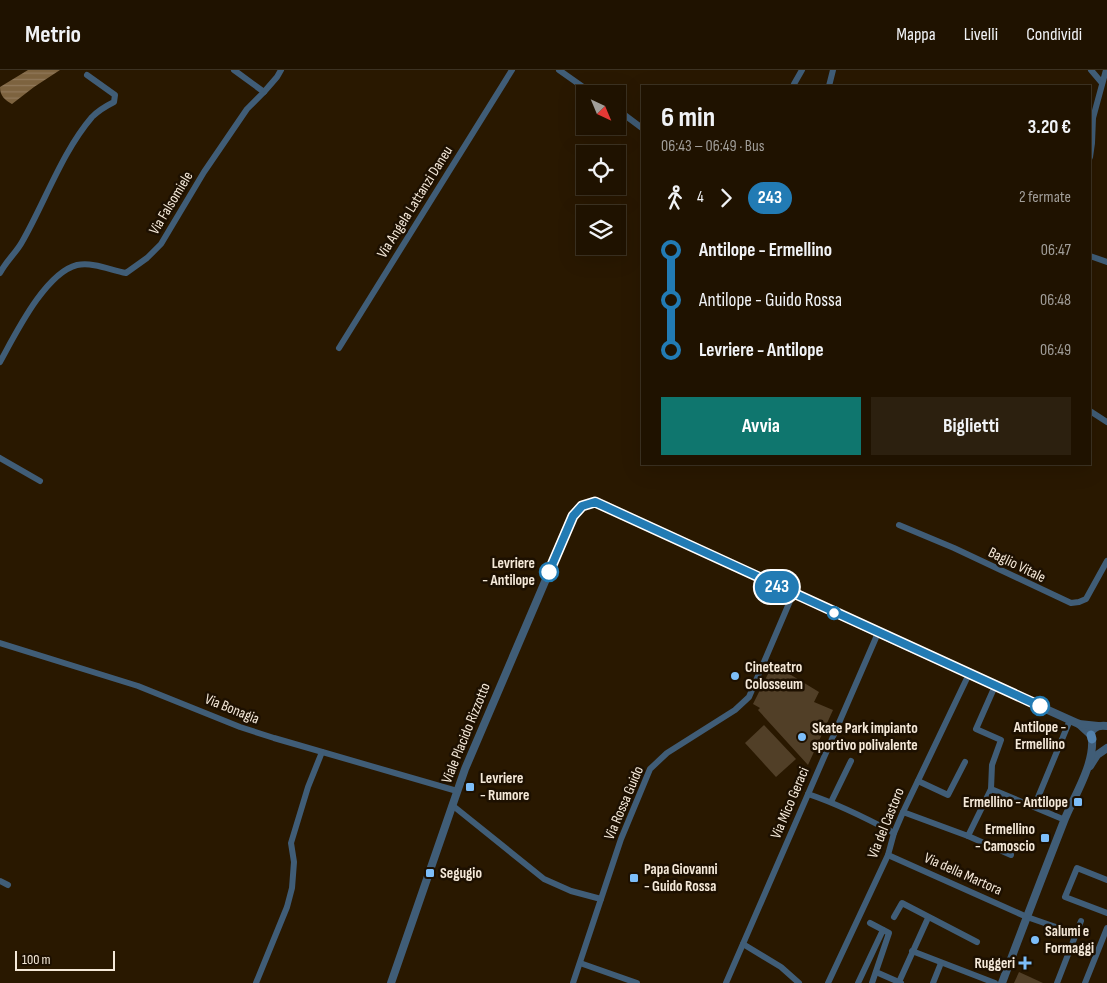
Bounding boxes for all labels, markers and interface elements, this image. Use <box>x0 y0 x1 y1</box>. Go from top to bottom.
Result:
text: Metrio <box>25 20 81 49</box>
text: Mappa <box>896 24 936 45</box>
text: Livelli <box>964 24 998 45</box>
text: Condividi <box>1026 24 1082 45</box>
north arrow <box>576 85 626 135</box>
map controls <box>576 85 626 255</box>
text: 6 min <box>661 101 715 134</box>
text: 3.20 € <box>1028 116 1071 139</box>
text: 06:43 – 06:49 · Bus <box>661 137 764 156</box>
street label: Via Angela Lattanzi Daneu <box>373 142 457 262</box>
button: locate <box>576 145 626 195</box>
street label: Via Falsomiele <box>145 168 197 238</box>
icon: walk <box>661 184 689 212</box>
icon: forward <box>712 184 740 212</box>
text: 243 <box>758 187 782 208</box>
text: 4 <box>697 188 704 207</box>
text: 2 fermate <box>1019 188 1071 207</box>
button: layers <box>576 205 626 255</box>
text: Antilope - Ermellino <box>699 239 832 262</box>
text: 06:47 <box>1041 241 1071 260</box>
text: Antilope - Guido Rossa <box>699 289 842 312</box>
text: 06:48 <box>1040 291 1071 310</box>
text: Levriere - Antilope <box>699 339 824 362</box>
text: 06:49 <box>1040 341 1071 360</box>
button: Avvia <box>661 397 861 455</box>
button: Biglietti <box>871 397 1071 455</box>
street label: Baglio Vitale <box>985 543 1049 587</box>
place label: Levriere - Antilope <box>482 554 535 590</box>
marker: Levriere - Antilope <box>539 562 559 582</box>
line badge: 243 <box>748 571 806 603</box>
text: 243 <box>765 576 789 597</box>
unlabelled marker <box>827 606 841 620</box>
place label: Cineteatro Colosseum <box>745 658 803 694</box>
marker: Cineteatro Colosseum <box>729 670 741 682</box>
street label: Viale Placido Rizzotto <box>437 680 495 786</box>
street label: Via Bonagia <box>202 689 262 729</box>
marker: Antilope - Ermellino <box>1030 696 1050 716</box>
place label: Antilope - Ermellino <box>1013 718 1067 754</box>
place label: Skate Park impianto sportivo polivalente <box>812 719 918 755</box>
marker: Skate Park impianto sportivo polivalente <box>796 731 808 743</box>
street label: Via Rossa Guido <box>600 763 648 843</box>
street label: Via Mico Geraci <box>766 764 814 842</box>
place label: Levriere - Rumore <box>480 769 529 805</box>
marker: Levriere - Rumore <box>464 781 476 793</box>
street label: Via del Castoro <box>863 785 909 861</box>
place label: Ermellino - Antilope <box>963 793 1068 812</box>
marker: Ermellino - Antilope <box>1072 796 1084 808</box>
place label: Ermellino - Camoscio <box>975 820 1035 856</box>
marker: Ermellino - Camoscio <box>1039 832 1051 844</box>
street label: Via della Martora <box>921 848 1005 900</box>
place label: Papa Giovanni - Guido Rossa <box>644 860 718 896</box>
place label: Segugio <box>440 864 482 883</box>
marker: Segugio <box>424 867 436 879</box>
marker: Papa Giovanni - Guido Rossa <box>628 872 640 884</box>
place label: Salumi e Formaggi <box>1045 922 1094 958</box>
marker: Salumi e Formaggi <box>1029 934 1041 946</box>
scale bar <box>15 948 115 971</box>
text: 100 m <box>22 951 51 968</box>
place label: Ruggeri <box>974 954 1015 973</box>
marker: Ruggeri <box>1019 957 1031 969</box>

